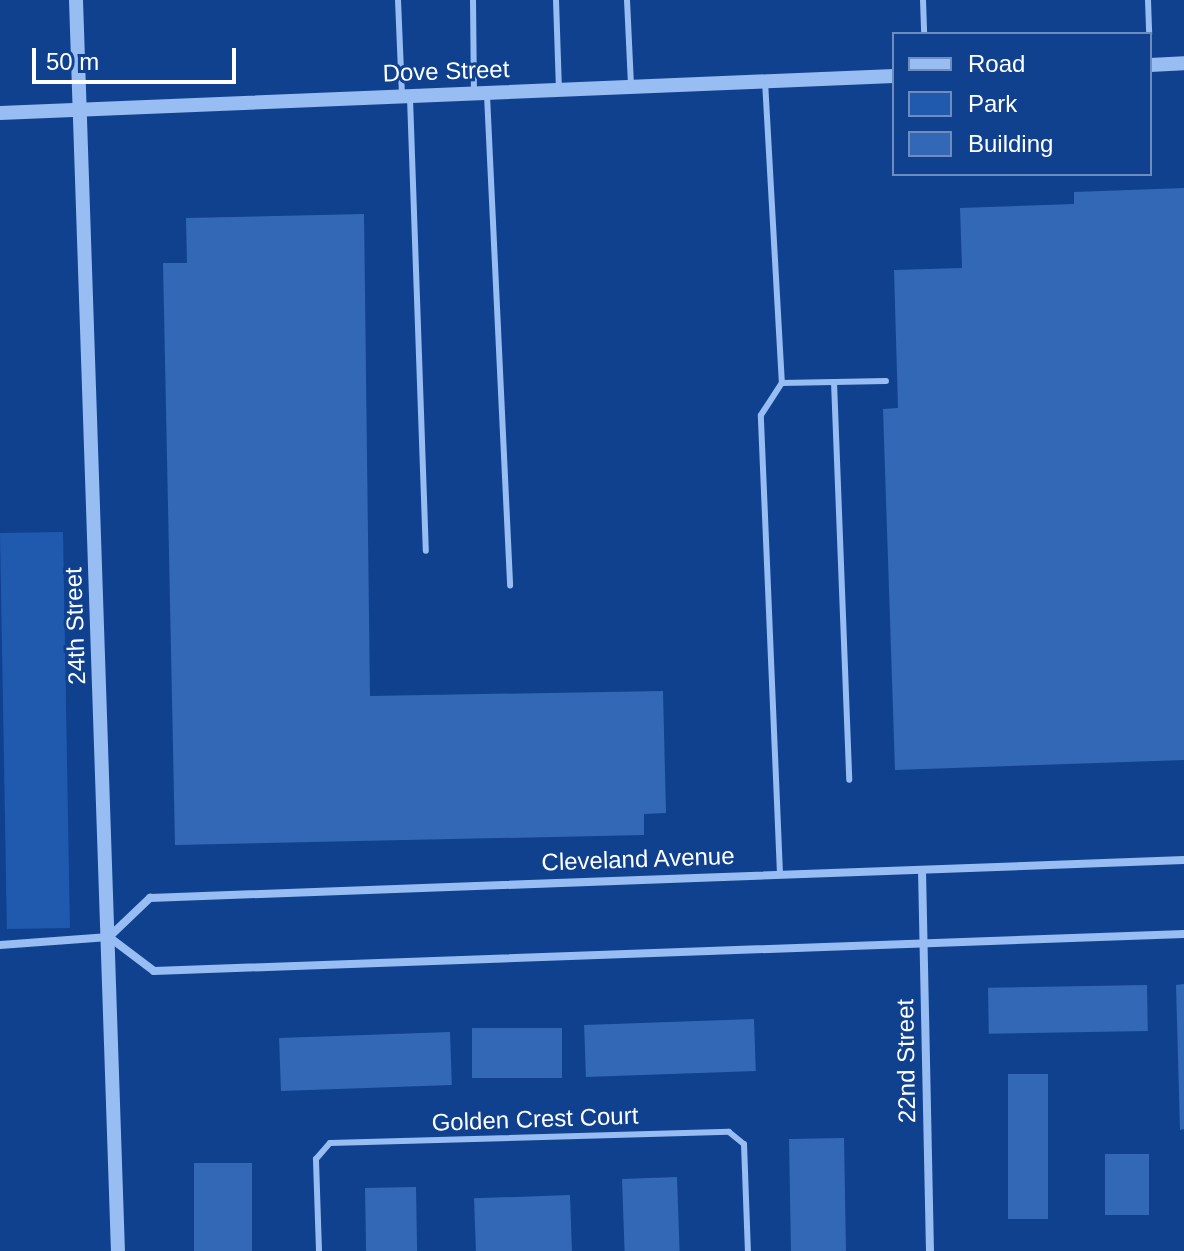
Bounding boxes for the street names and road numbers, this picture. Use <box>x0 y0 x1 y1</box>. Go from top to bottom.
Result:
street label: Dove Street <box>382 54 510 88</box>
street label: 24th Street <box>59 567 91 685</box>
street label: Cleveland Avenue <box>540 841 736 877</box>
street label: 22nd Street <box>891 999 921 1123</box>
street label: Golden Crest Court <box>431 1101 639 1137</box>

